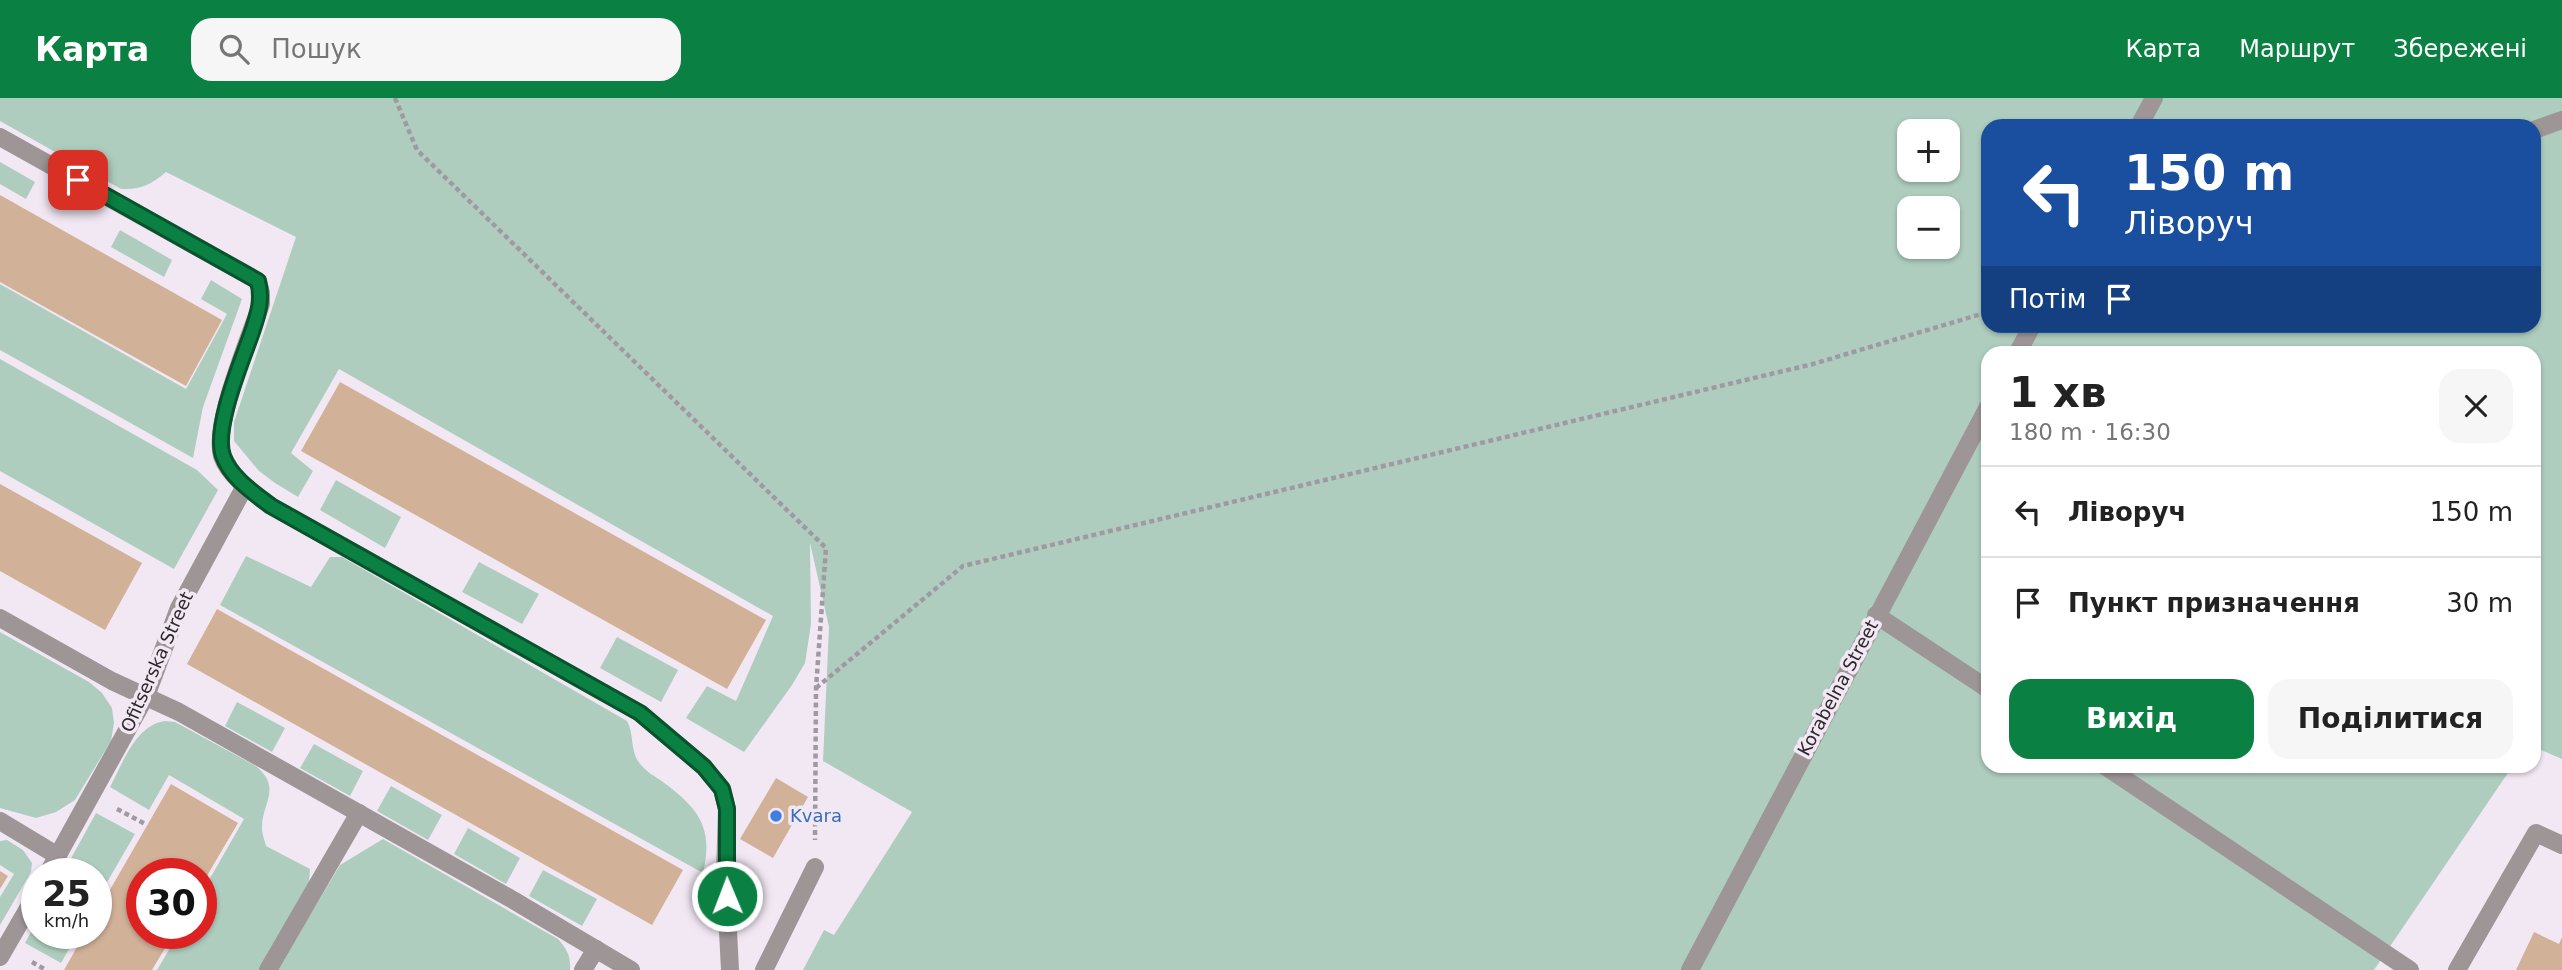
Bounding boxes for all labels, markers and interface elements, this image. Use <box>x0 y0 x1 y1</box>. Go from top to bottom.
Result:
search box <box>191 18 681 81</box>
text: Карта <box>35 30 149 69</box>
icon: search <box>215 30 253 68</box>
text: Пошук <box>271 34 362 64</box>
text: Карта <box>2126 35 2201 63</box>
text: Маршрут <box>2239 35 2355 63</box>
text: Збережені <box>2393 35 2527 63</box>
map controls <box>1897 119 1960 259</box>
button: + <box>1897 119 1960 182</box>
text: 150 m <box>2124 145 2294 202</box>
icon: left <box>2009 147 2100 238</box>
pin <box>48 150 108 210</box>
icon: arrive <box>59 161 97 199</box>
button: − <box>1897 196 1960 259</box>
text: Ліворуч <box>2124 204 2254 242</box>
icon: arrive <box>2100 280 2138 318</box>
text: Потім <box>2009 284 2086 314</box>
text: 1 хв <box>2009 368 2107 417</box>
button: close <box>2439 369 2513 443</box>
text: 180 m · 16:30 <box>2009 419 2171 445</box>
icon: left <box>2009 493 2047 531</box>
text: Ліворуч <box>2068 497 2186 527</box>
text: 150 m <box>2430 497 2513 527</box>
icon: arrive <box>2009 584 2047 622</box>
street label: Ofitserska Street <box>116 588 197 735</box>
text: Пункт призначення <box>2068 588 2360 618</box>
text: 30 m <box>2446 588 2513 618</box>
street label: Korabelna Street <box>1793 616 1882 759</box>
button: Вихід <box>2009 679 2254 759</box>
button: Поділитися <box>2268 679 2513 759</box>
place label: Kvara <box>790 805 842 826</box>
marker: Kvara <box>768 808 784 824</box>
speed limit sign: 30 <box>126 858 217 949</box>
position arrow <box>690 859 764 933</box>
text: 25 <box>42 874 91 914</box>
text: km/h <box>44 910 89 931</box>

